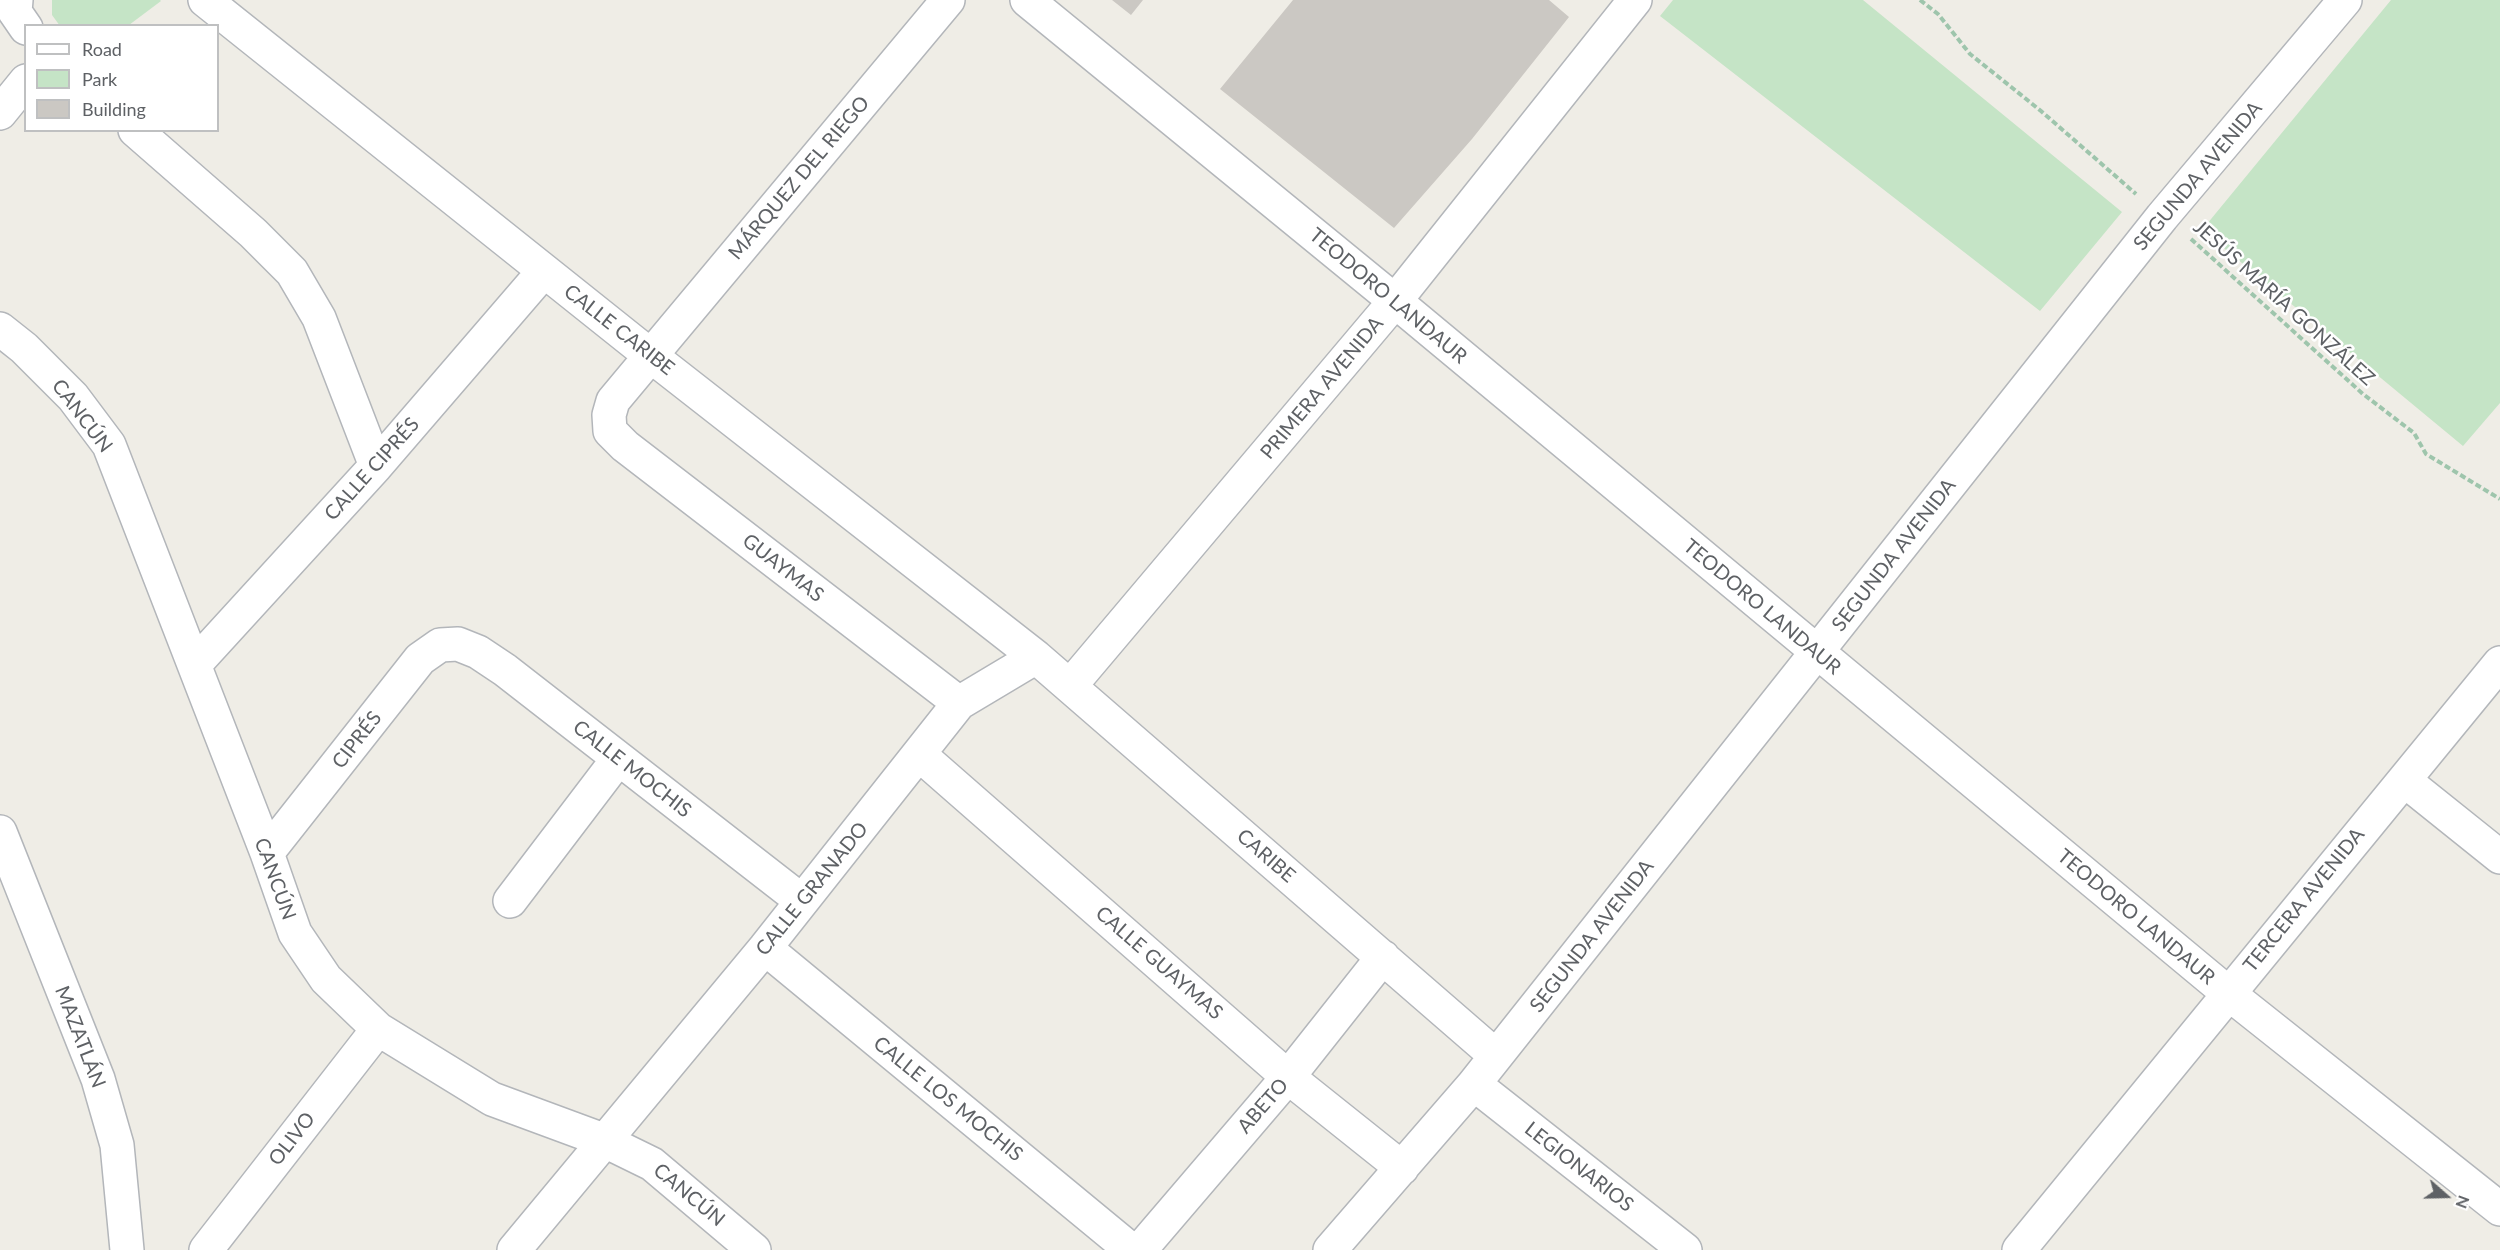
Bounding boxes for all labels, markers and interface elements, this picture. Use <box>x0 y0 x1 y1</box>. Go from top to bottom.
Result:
legend <box>24 24 219 132</box>
text: Road <box>82 38 122 60</box>
text: Park <box>82 68 117 90</box>
street label: MÁRQUEZ DEL RIEGO <box>724 91 874 265</box>
street label: SEGUNDA AVENIDA <box>2129 97 2267 255</box>
text: Building <box>82 98 146 120</box>
street label: JESÚS MARÍA GONZÁLEZ <box>2188 215 2380 391</box>
street label: TEODORO LANDAUR <box>1304 223 1472 369</box>
street label: CALLE CARIBE <box>559 279 679 381</box>
street label: PRIMERA AVENIDA <box>1256 312 1388 464</box>
street label: CANCÚN <box>47 375 117 457</box>
street label: CALLE CIPRÉS <box>320 413 424 525</box>
street label: SEGUNDA AVENIDA <box>1827 474 1961 636</box>
street label: GUAYMAS <box>738 529 828 607</box>
street label: TEODORO LANDAUR <box>1678 534 1846 680</box>
street label: CIPRÉS <box>327 707 387 773</box>
street label: CALLE MOCHIS <box>568 715 696 823</box>
street label: CALLE GRANADO <box>751 817 873 961</box>
street label: TERCERA AVENIDA <box>2238 823 2370 977</box>
street label: CARIBE <box>1232 824 1300 888</box>
street label: CANCÚN <box>249 835 301 923</box>
street label: TEODORO LANDAUR <box>2052 844 2220 990</box>
street label: SEGUNDA AVENIDA <box>1525 855 1659 1017</box>
street label: CALLE GUAYMAS <box>1090 901 1228 1025</box>
street label: MAZATLÁN <box>50 983 110 1091</box>
street label: CALLE LOS MOCHIS <box>868 1031 1028 1167</box>
street label: ABETO <box>1233 1074 1293 1138</box>
street label: OLIVO <box>264 1108 320 1170</box>
street label: LEGIONARIOS <box>1520 1117 1638 1217</box>
street label: CANCÚN <box>649 1158 729 1232</box>
north arrow <box>2416 1166 2476 1226</box>
text: N <box>2452 1193 2474 1211</box>

